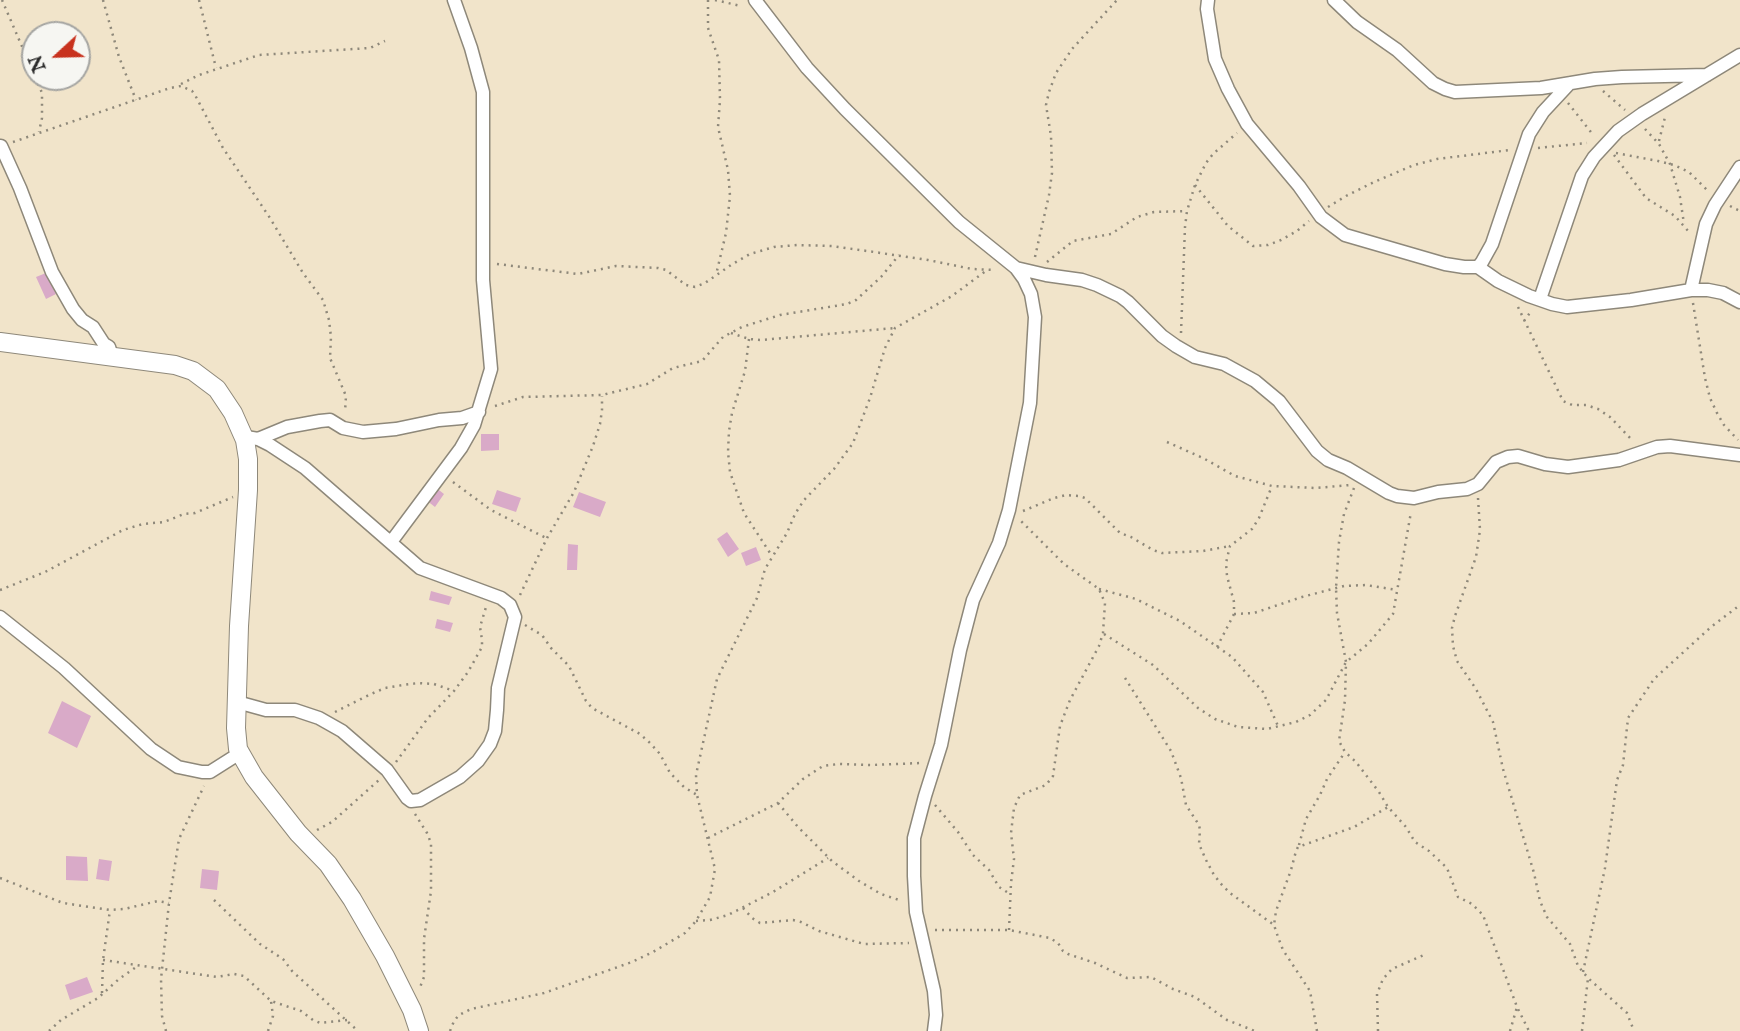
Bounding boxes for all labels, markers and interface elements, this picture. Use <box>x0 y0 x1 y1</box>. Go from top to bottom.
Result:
north arrow <box>21 21 91 91</box>
text: N <box>24 51 53 75</box>

